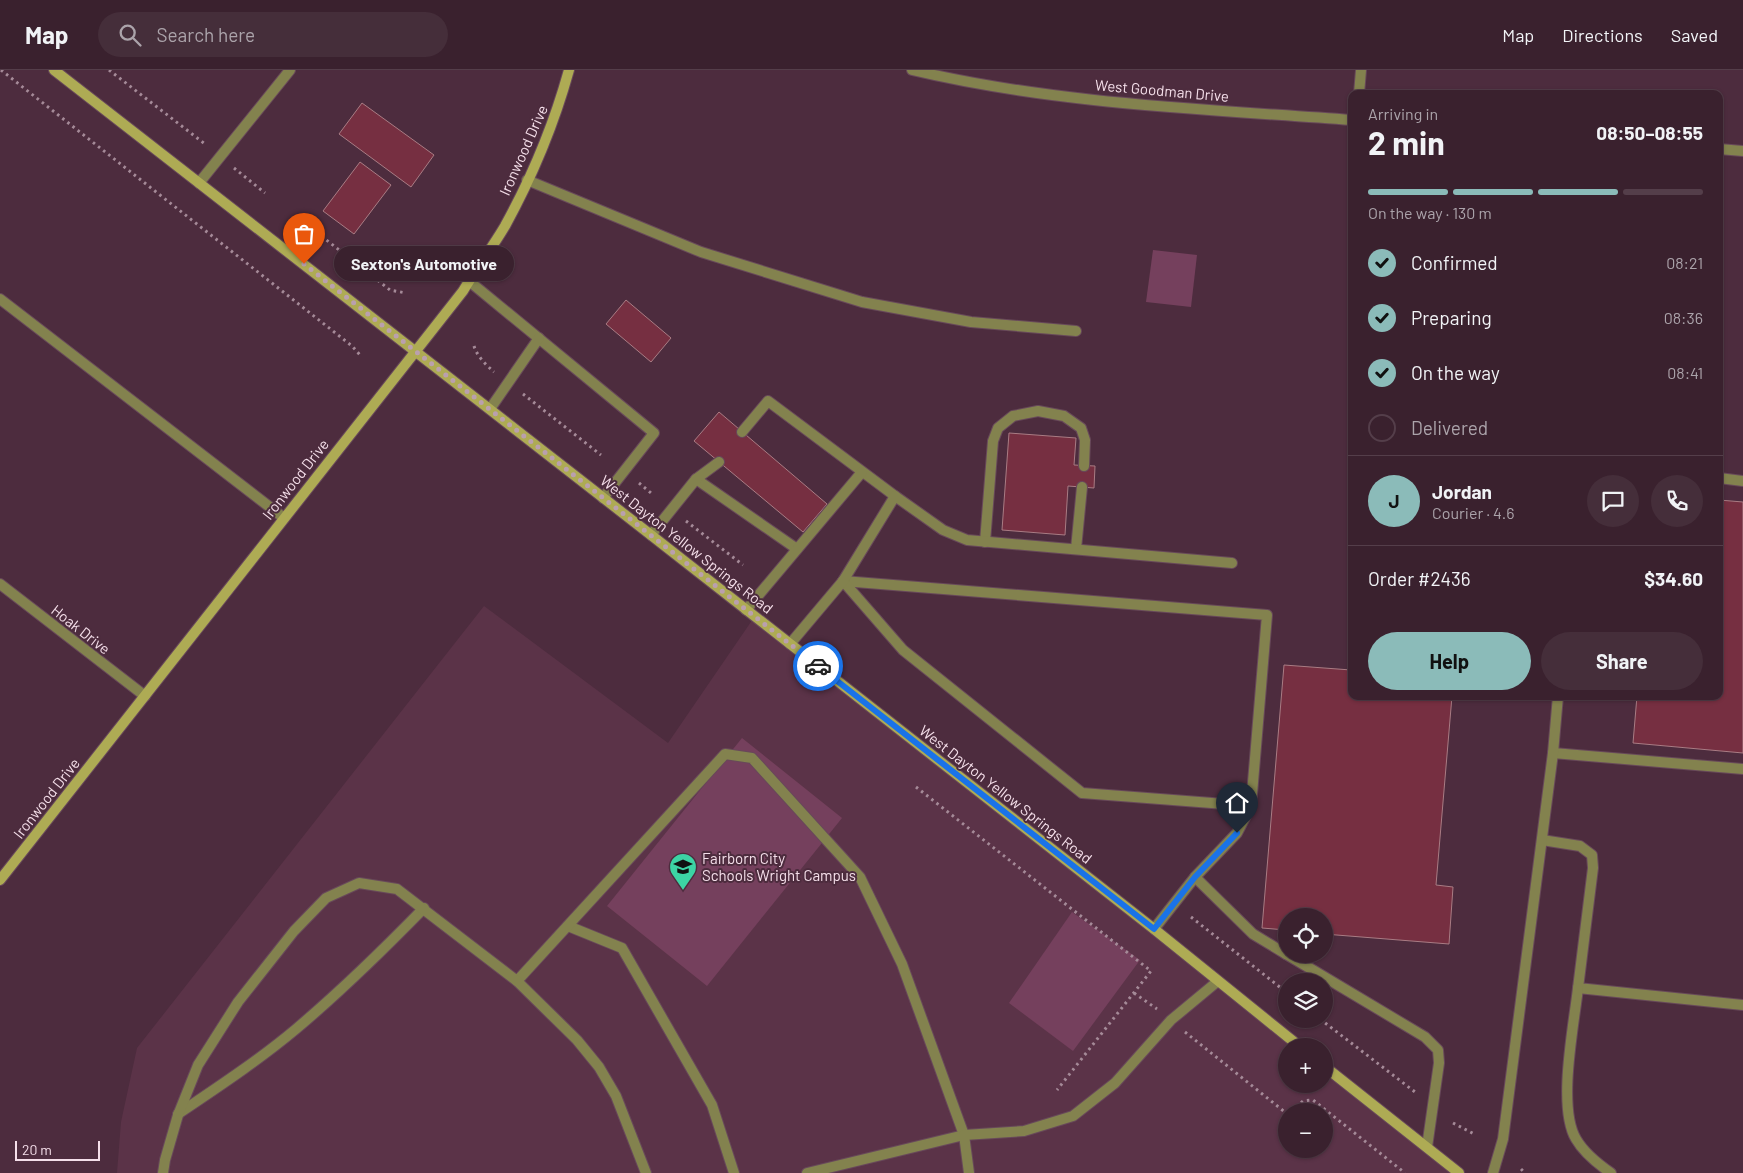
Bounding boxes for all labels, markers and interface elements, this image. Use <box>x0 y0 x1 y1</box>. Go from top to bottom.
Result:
search box <box>98 12 448 57</box>
text: Map <box>25 20 68 49</box>
icon: search <box>116 21 144 49</box>
text: Search here <box>156 23 255 46</box>
text: Map <box>1502 24 1534 46</box>
text: Directions <box>1562 24 1643 46</box>
text: Saved <box>1671 24 1718 46</box>
street label: West Goodman Drive <box>1094 75 1230 105</box>
street label: Ironwood Drive <box>495 102 551 198</box>
text: Arriving in <box>1368 104 1438 123</box>
text: 08:50–08:55 <box>1596 121 1703 144</box>
text: 2 min <box>1368 123 1445 161</box>
text: On the way · 130 m <box>1368 203 1492 222</box>
pin <box>283 213 325 264</box>
icon: bag <box>290 220 318 248</box>
callout: Sexton's Automotive <box>334 246 514 282</box>
icon: check <box>1368 249 1396 277</box>
text: Confirmed <box>1411 251 1498 274</box>
text: 08:21 <box>1666 253 1703 272</box>
text: Sexton's Automotive <box>351 254 497 273</box>
icon: check <box>1368 304 1396 332</box>
text: Preparing <box>1411 306 1492 329</box>
text: 08:36 <box>1664 308 1703 327</box>
icon: check <box>1368 359 1396 387</box>
text: On the way <box>1411 361 1500 384</box>
text: 08:41 <box>1667 363 1703 382</box>
text: Delivered <box>1411 416 1488 439</box>
street label: Ironwood Drive <box>258 435 332 523</box>
street label: West Dayton Yellow Springs Road <box>597 471 777 617</box>
button: chat <box>1587 475 1639 527</box>
button: phone <box>1651 475 1703 527</box>
text: Jordan <box>1432 480 1492 503</box>
text: J <box>1388 489 1400 512</box>
text: Courier · 4.6 <box>1432 503 1515 522</box>
text: Order #2436 <box>1368 567 1471 590</box>
text: $34.60 <box>1644 567 1703 590</box>
street label: Hoak Drive <box>48 600 114 658</box>
button: Help <box>1368 632 1531 690</box>
button: Share <box>1541 632 1703 690</box>
courier <box>793 641 843 691</box>
icon: car <box>804 652 832 680</box>
street label: West Dayton Yellow Springs Road <box>916 721 1096 867</box>
street label: Ironwood Drive <box>9 754 83 842</box>
pin <box>1216 782 1258 833</box>
icon: home <box>1223 789 1251 817</box>
place label: Fairborn City Schools Wright Campus <box>702 849 856 884</box>
school or university icon: Fairborn City Schools Wright Campus <box>668 852 698 891</box>
map controls <box>1278 908 1333 1158</box>
button: locate <box>1278 908 1333 963</box>
button: layers <box>1278 973 1333 1028</box>
button: + <box>1278 1038 1333 1093</box>
button: − <box>1278 1103 1333 1158</box>
scale bar <box>15 1138 100 1161</box>
text: 20 m <box>22 1141 52 1158</box>

